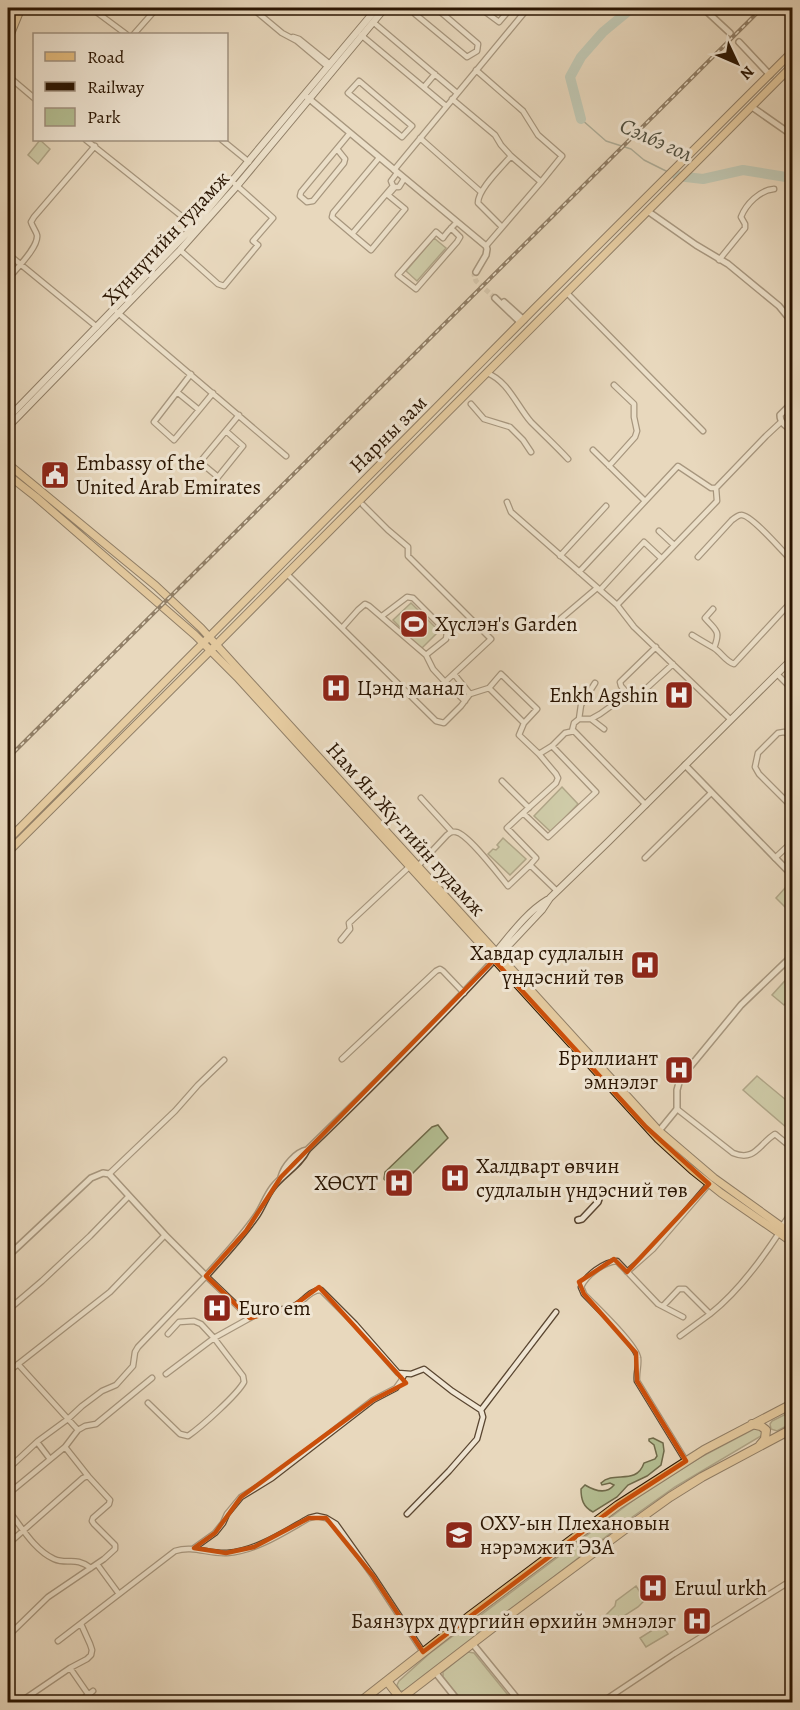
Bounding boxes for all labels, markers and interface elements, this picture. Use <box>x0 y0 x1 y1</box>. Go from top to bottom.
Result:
legend <box>33 33 228 141</box>
north arrow <box>707 33 767 93</box>
text: Road <box>87 45 125 69</box>
text: N <box>735 61 759 85</box>
text: Railway <box>87 75 145 99</box>
text: Park <box>87 105 121 129</box>
water label: Сэлбэ гол <box>615 111 697 169</box>
street label: Хүннүгийн гудамж <box>96 164 236 311</box>
street label: Нарны зам <box>343 389 433 479</box>
place label: Embassy of the United Arab Emirates <box>76 449 261 501</box>
public building icon: Embassy of the United Arab Emirates <box>39 459 71 491</box>
sports icon: Хүслэн's Garden <box>398 608 430 640</box>
place label: Хүслэн's Garden <box>435 610 578 638</box>
hospital icon: Цэнд манал <box>320 672 352 704</box>
place label: Цэнд манал <box>357 674 464 702</box>
hospital icon: Enkh Agshin <box>663 679 695 711</box>
place label: Enkh Agshin <box>549 681 658 709</box>
street label: Нам Ян Жү-гийн гудамж <box>320 736 492 922</box>
place label: Хавдар судлалын үндэсний төв <box>470 939 624 991</box>
hospital icon: Хавдар судлалын үндэсний төв <box>629 949 661 981</box>
place label: Бриллиант эмнэлэг <box>558 1044 658 1096</box>
hospital icon: Бриллиант эмнэлэг <box>663 1054 695 1086</box>
place label: Халдварт өвчин судлалын үндэсний төв <box>476 1152 688 1204</box>
hospital icon: Халдварт өвчин судлалын үндэсний төв <box>439 1162 471 1194</box>
hospital icon: ХӨСҮТ <box>383 1167 415 1199</box>
place label: ХӨСҮТ <box>314 1169 379 1197</box>
hospital icon: Euro em <box>201 1292 233 1324</box>
place label: Euro em <box>238 1294 311 1322</box>
place label: ОХУ-ын Плехановын нэрэмжит ЭЗА <box>480 1509 670 1561</box>
school or university icon: ОХУ-ын Плехановын нэрэмжит ЭЗА <box>443 1519 475 1551</box>
hospital icon: Eruul urkh <box>637 1572 669 1604</box>
place label: Eruul urkh <box>674 1574 767 1602</box>
hospital icon: Баянзүрх дүүргийн өрхийн эмнэлэг <box>681 1605 713 1637</box>
place label: Баянзүрх дүүргийн өрхийн эмнэлэг <box>351 1607 676 1635</box>

